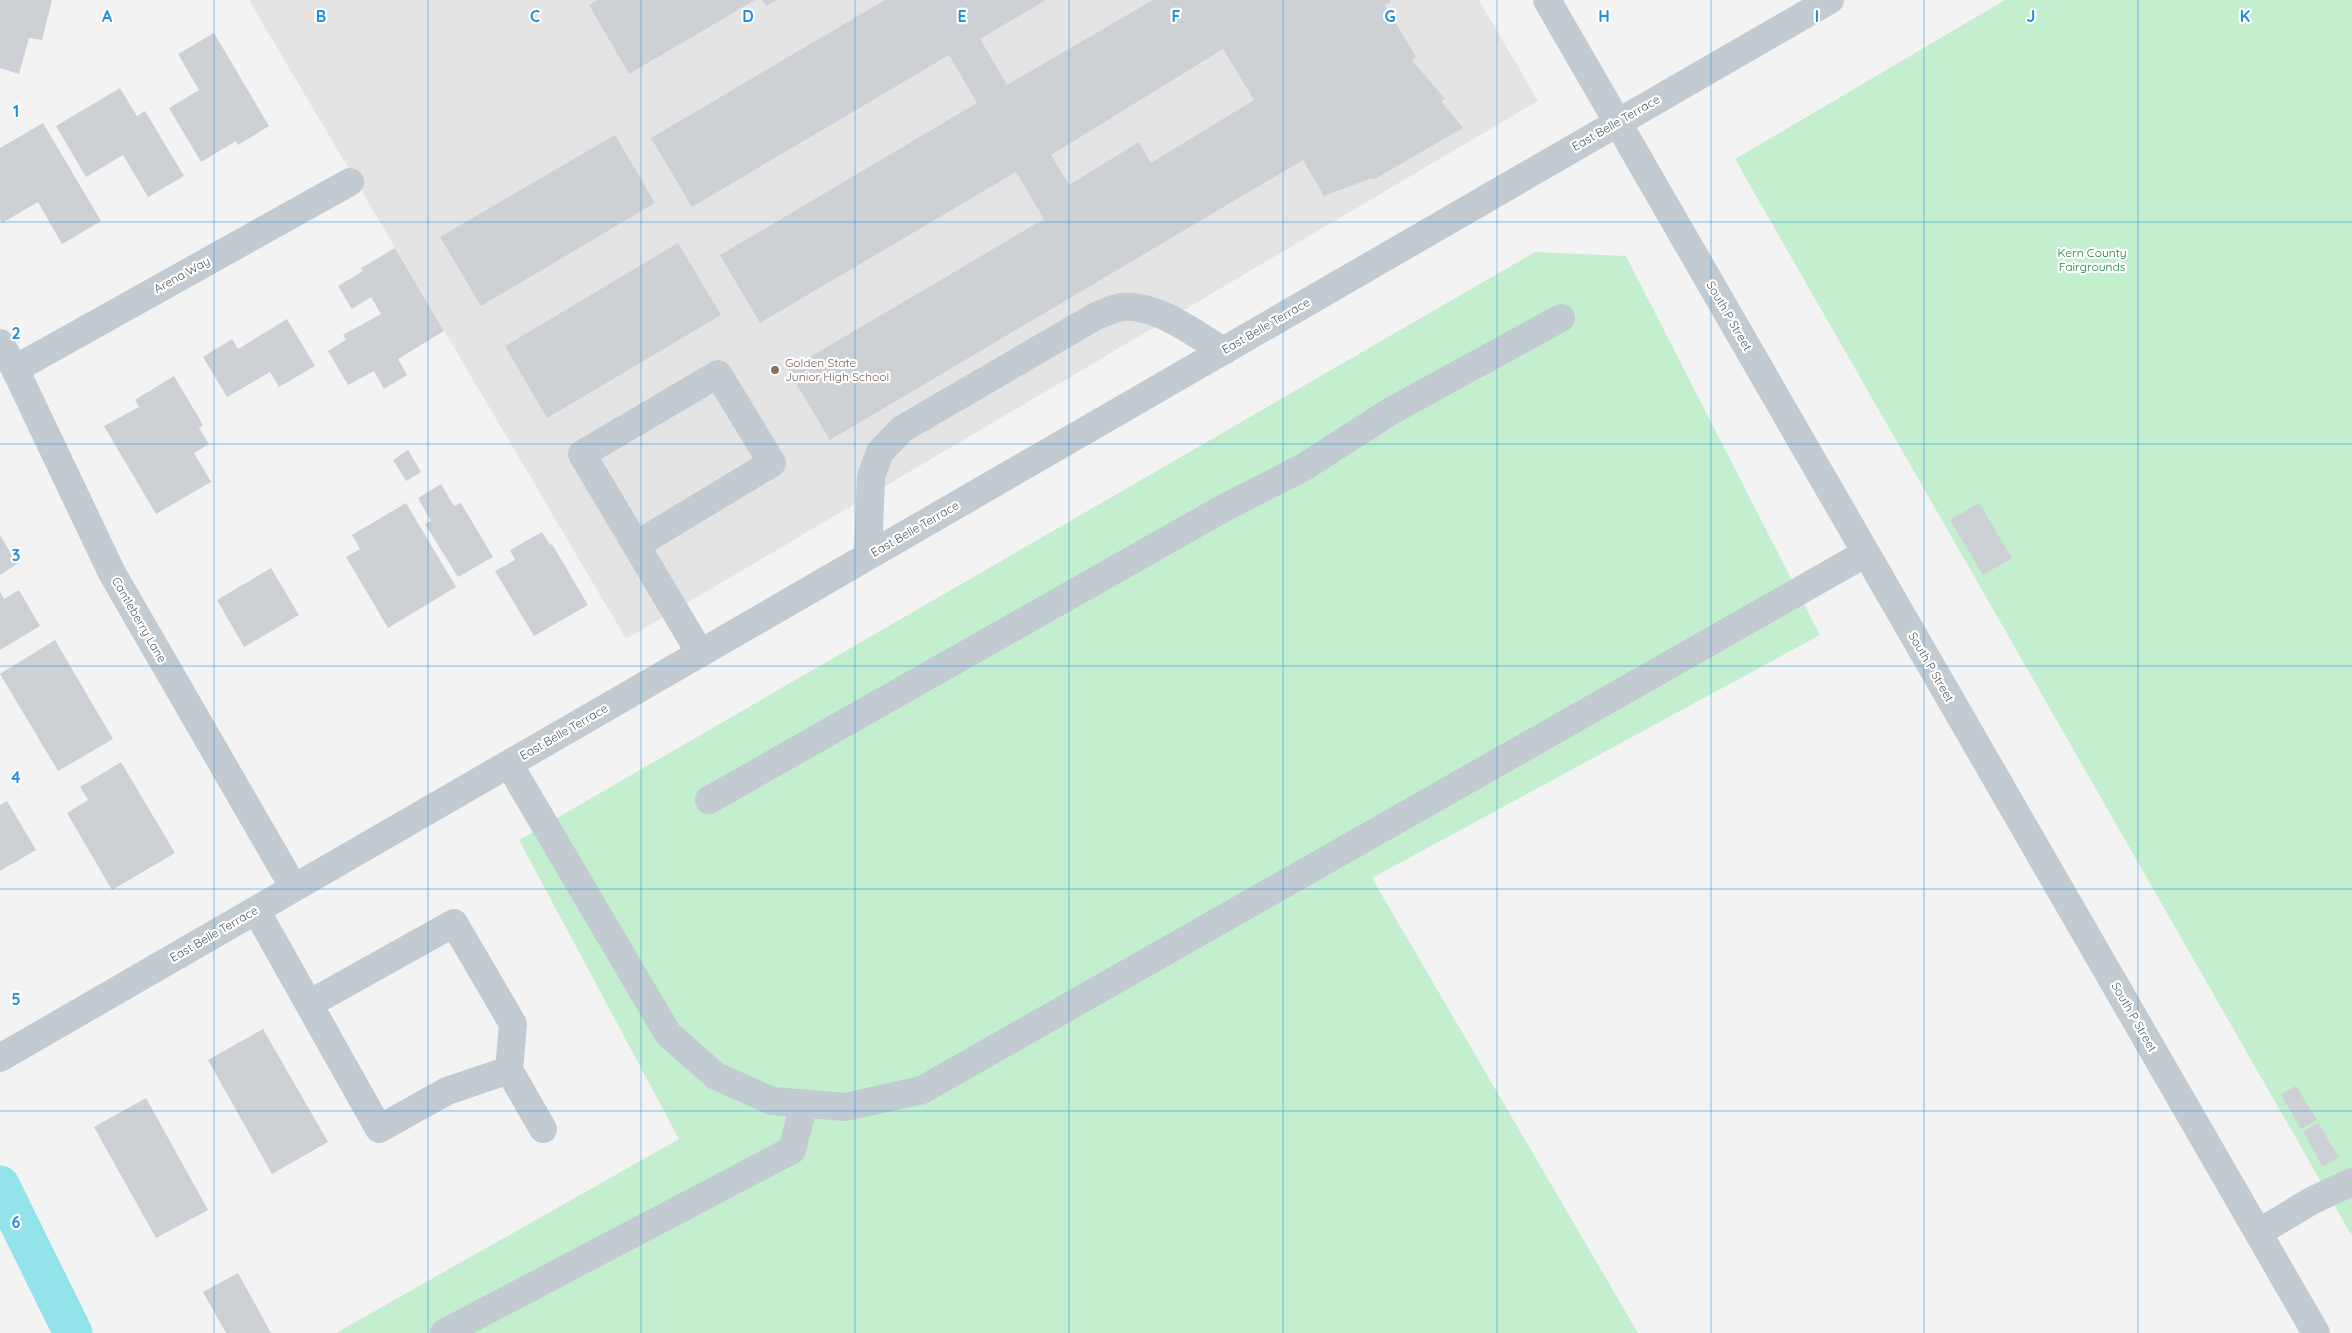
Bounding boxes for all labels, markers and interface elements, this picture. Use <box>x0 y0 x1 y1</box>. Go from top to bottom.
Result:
text: A <box>102 6 113 26</box>
text: B <box>316 6 326 26</box>
text: C <box>530 6 540 26</box>
text: D <box>742 6 754 26</box>
text: E <box>957 6 967 26</box>
text: F <box>1172 6 1181 26</box>
text: G <box>1384 6 1396 26</box>
text: H <box>1598 6 1610 26</box>
text: I <box>1815 6 1819 26</box>
text: J <box>2027 6 2035 26</box>
text: K <box>2240 6 2250 26</box>
street label: East Belle Terrace <box>1569 91 1663 154</box>
text: 1 <box>13 101 19 121</box>
park label: Kern County Fairgrounds <box>2057 245 2127 274</box>
street label: Arena Way <box>151 253 212 296</box>
street label: South P Street <box>1703 278 1755 353</box>
street label: East Belle Terrace <box>1219 294 1313 357</box>
text: 2 <box>11 323 21 343</box>
place label: Golden State Junior High School <box>785 355 889 384</box>
marker: Golden State Junior High School <box>769 364 781 376</box>
street label: East Belle Terrace <box>868 497 962 560</box>
text: 3 <box>12 545 20 565</box>
street label: Cantleberry Lane <box>109 574 170 665</box>
street label: South P Street <box>1905 629 1957 704</box>
street label: East Belle Terrace <box>517 700 611 763</box>
text: 4 <box>11 767 21 787</box>
street label: East Belle Terrace <box>167 902 261 965</box>
street label: South P Street <box>2108 979 2160 1054</box>
text: 5 <box>11 989 21 1009</box>
text: 6 <box>12 1212 21 1232</box>

